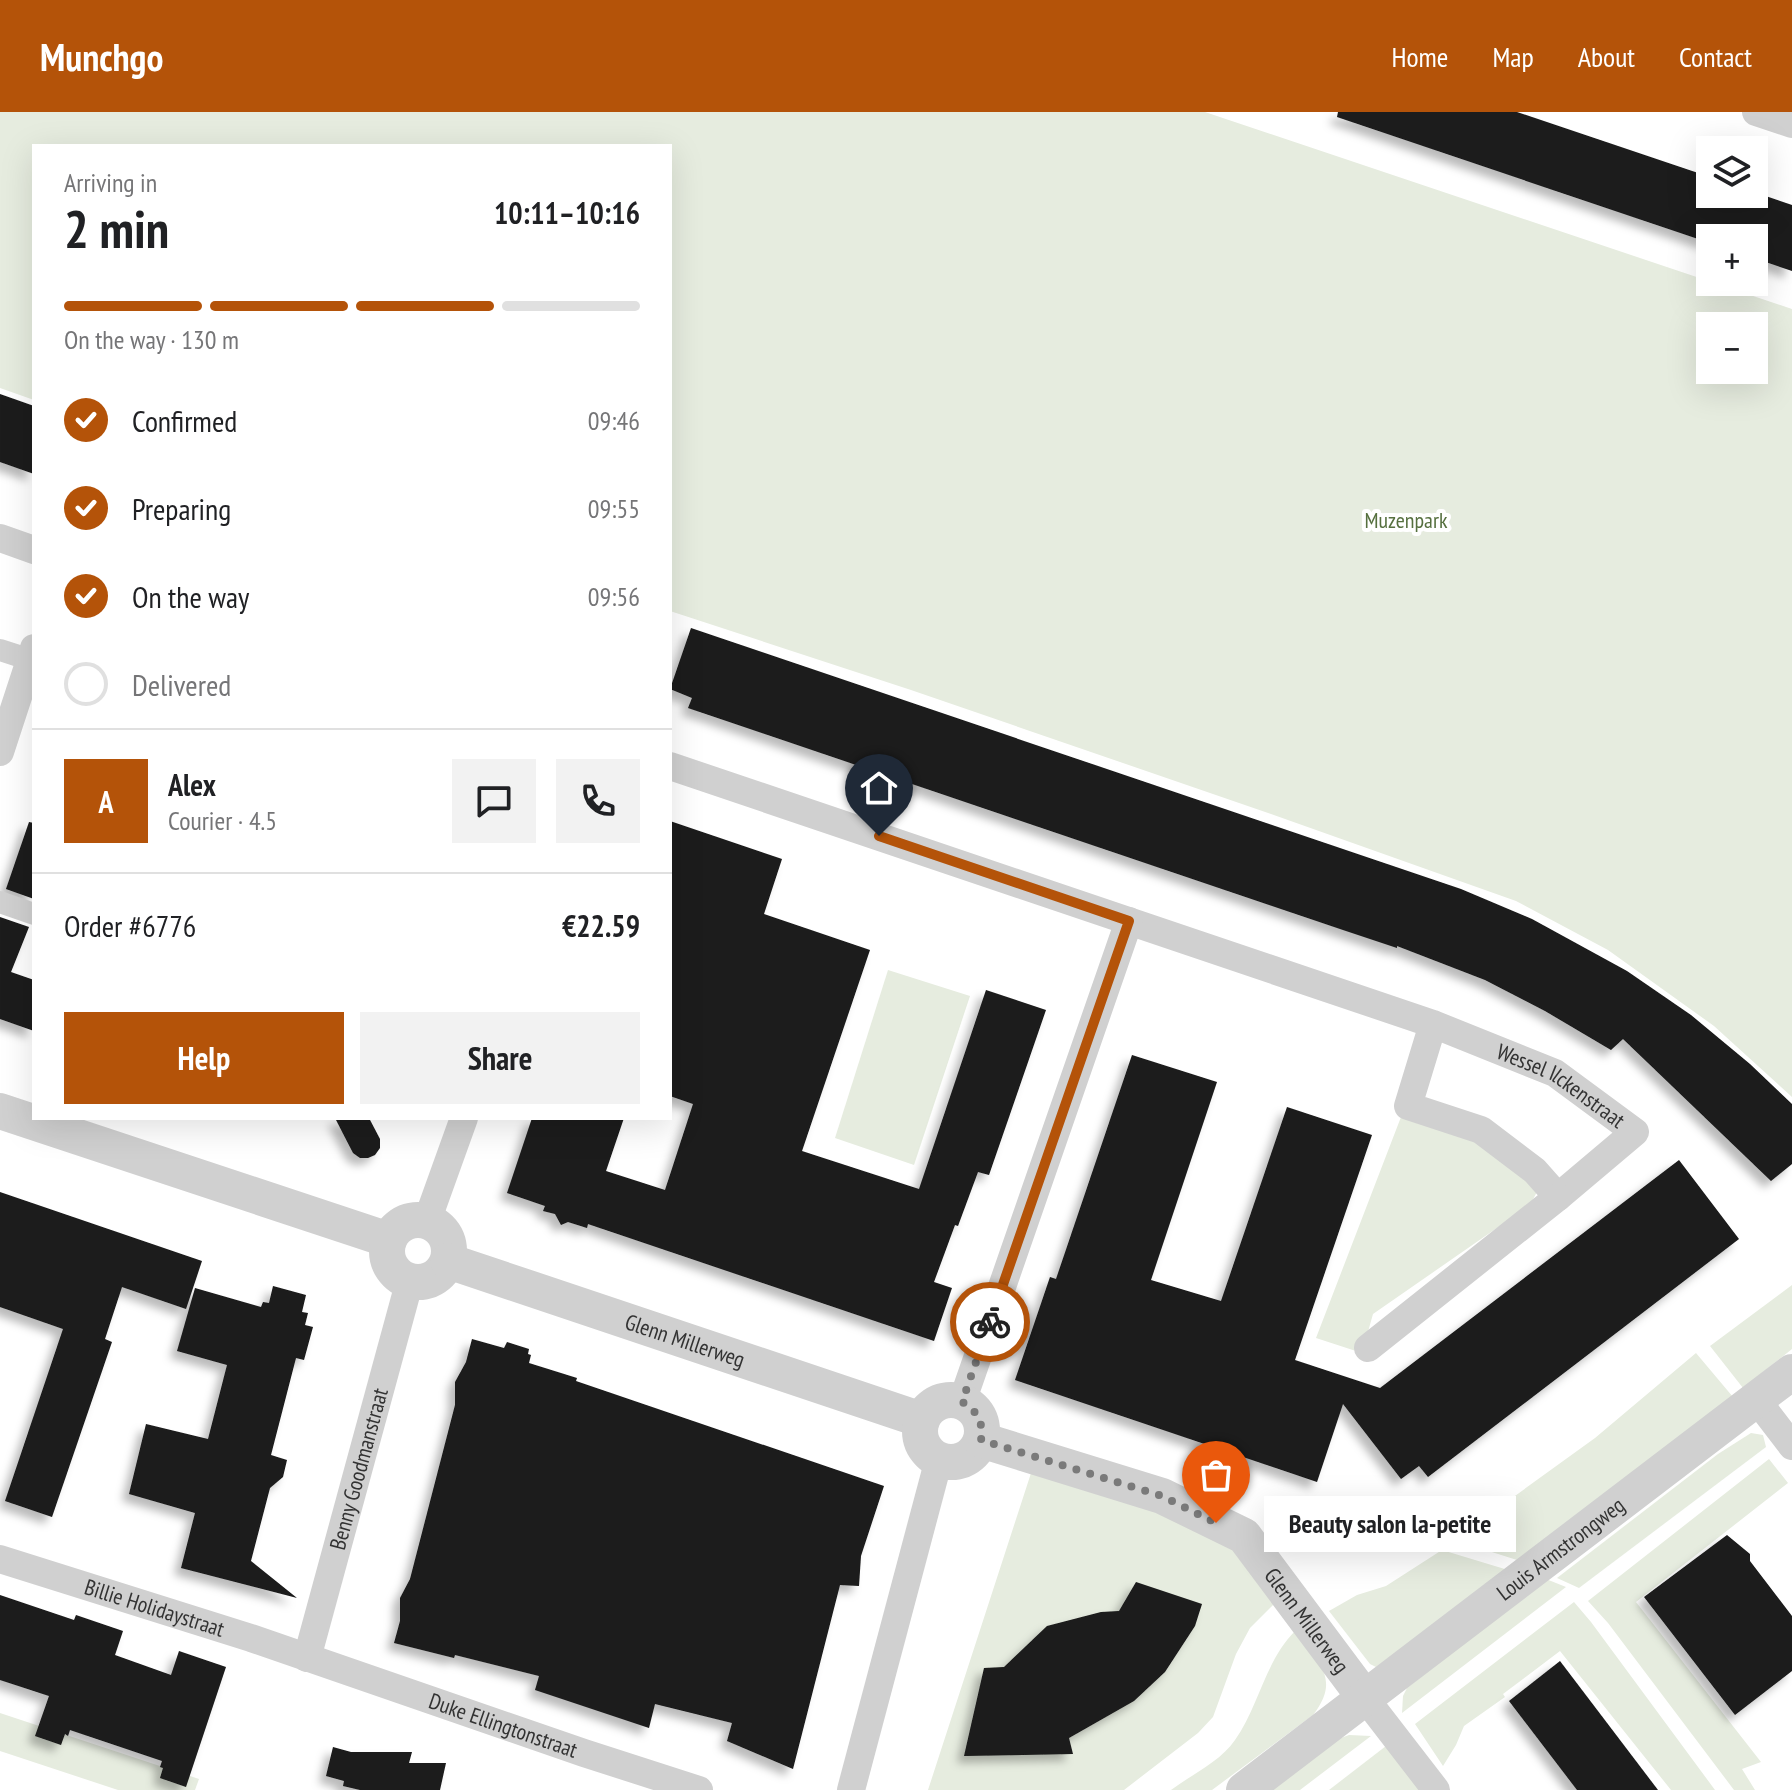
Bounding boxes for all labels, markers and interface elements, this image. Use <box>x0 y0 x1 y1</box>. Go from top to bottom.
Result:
text: Munchgo <box>40 32 163 81</box>
text: Home <box>1392 38 1448 75</box>
text: Map <box>1492 38 1534 75</box>
text: About <box>1578 38 1635 75</box>
text: Contact <box>1679 38 1752 75</box>
map controls <box>1696 136 1768 384</box>
button: layers <box>1696 136 1768 208</box>
text: Arriving in <box>64 166 157 199</box>
text: 10:11–10:16 <box>494 193 640 232</box>
text: 2 min <box>64 195 169 262</box>
button: + <box>1696 224 1768 296</box>
button: − <box>1696 312 1768 384</box>
text: On the way · 130 m <box>64 323 239 356</box>
icon: check <box>64 398 108 442</box>
text: Confirmed <box>132 401 237 440</box>
text: 09:46 <box>588 404 640 437</box>
icon: check <box>64 486 108 530</box>
text: Preparing <box>132 489 231 528</box>
text: 09:55 <box>588 492 640 525</box>
park label: Muzenpark <box>1365 506 1448 534</box>
icon: check <box>64 574 108 618</box>
text: On the way <box>132 577 249 616</box>
text: 09:56 <box>588 580 640 613</box>
text: Delivered <box>132 665 231 704</box>
pin <box>845 754 913 836</box>
button: chat <box>452 759 536 843</box>
button: phone <box>556 759 640 843</box>
text: Alex <box>168 765 216 804</box>
icon: home <box>857 766 901 810</box>
text: A <box>98 782 114 821</box>
text: Courier · 4.5 <box>168 804 277 837</box>
text: Order #6776 <box>64 906 196 945</box>
text: €22.59 <box>562 906 640 945</box>
button: Help <box>64 1012 344 1104</box>
button: Share <box>360 1012 640 1104</box>
street label: Wessel Ilckenstraat <box>1493 1037 1631 1134</box>
courier <box>950 1282 1030 1362</box>
icon: bike <box>968 1300 1012 1344</box>
street label: Glenn Millerweg <box>622 1307 748 1374</box>
street label: Benny Goodmanstraat <box>323 1385 394 1553</box>
pin <box>1182 1441 1250 1523</box>
icon: bag <box>1194 1453 1238 1497</box>
street label: Louis Armstrongweg <box>1491 1491 1630 1606</box>
callout: Beauty salon la-petite <box>1264 1495 1516 1551</box>
text: Beauty salon la-petite <box>1289 1507 1491 1540</box>
street label: Glenn Millerweg <box>1259 1562 1355 1679</box>
street label: Billie Holidaystraat <box>81 1573 228 1643</box>
street label: Duke Ellingtonstraat <box>425 1687 581 1764</box>

